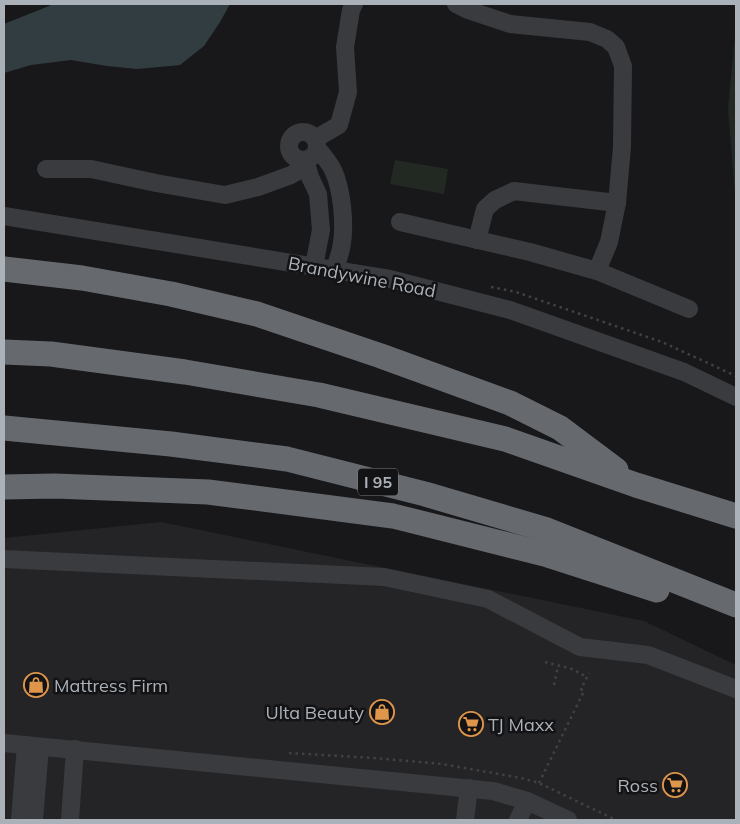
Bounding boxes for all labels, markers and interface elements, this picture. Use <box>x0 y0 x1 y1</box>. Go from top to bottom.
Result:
street label: Brandywine Road <box>286 251 438 303</box>
road number: I 95 <box>358 468 398 496</box>
shop icon: Mattress Firm <box>23 672 49 698</box>
place label: Mattress Firm <box>54 674 168 697</box>
shop icon: Ulta Beauty <box>369 699 395 725</box>
place label: Ulta Beauty <box>266 701 364 724</box>
supermarket icon: TJ Maxx <box>458 711 484 737</box>
place label: TJ Maxx <box>488 713 554 736</box>
supermarket icon: Ross <box>662 772 688 798</box>
place label: Ross <box>618 774 658 797</box>

